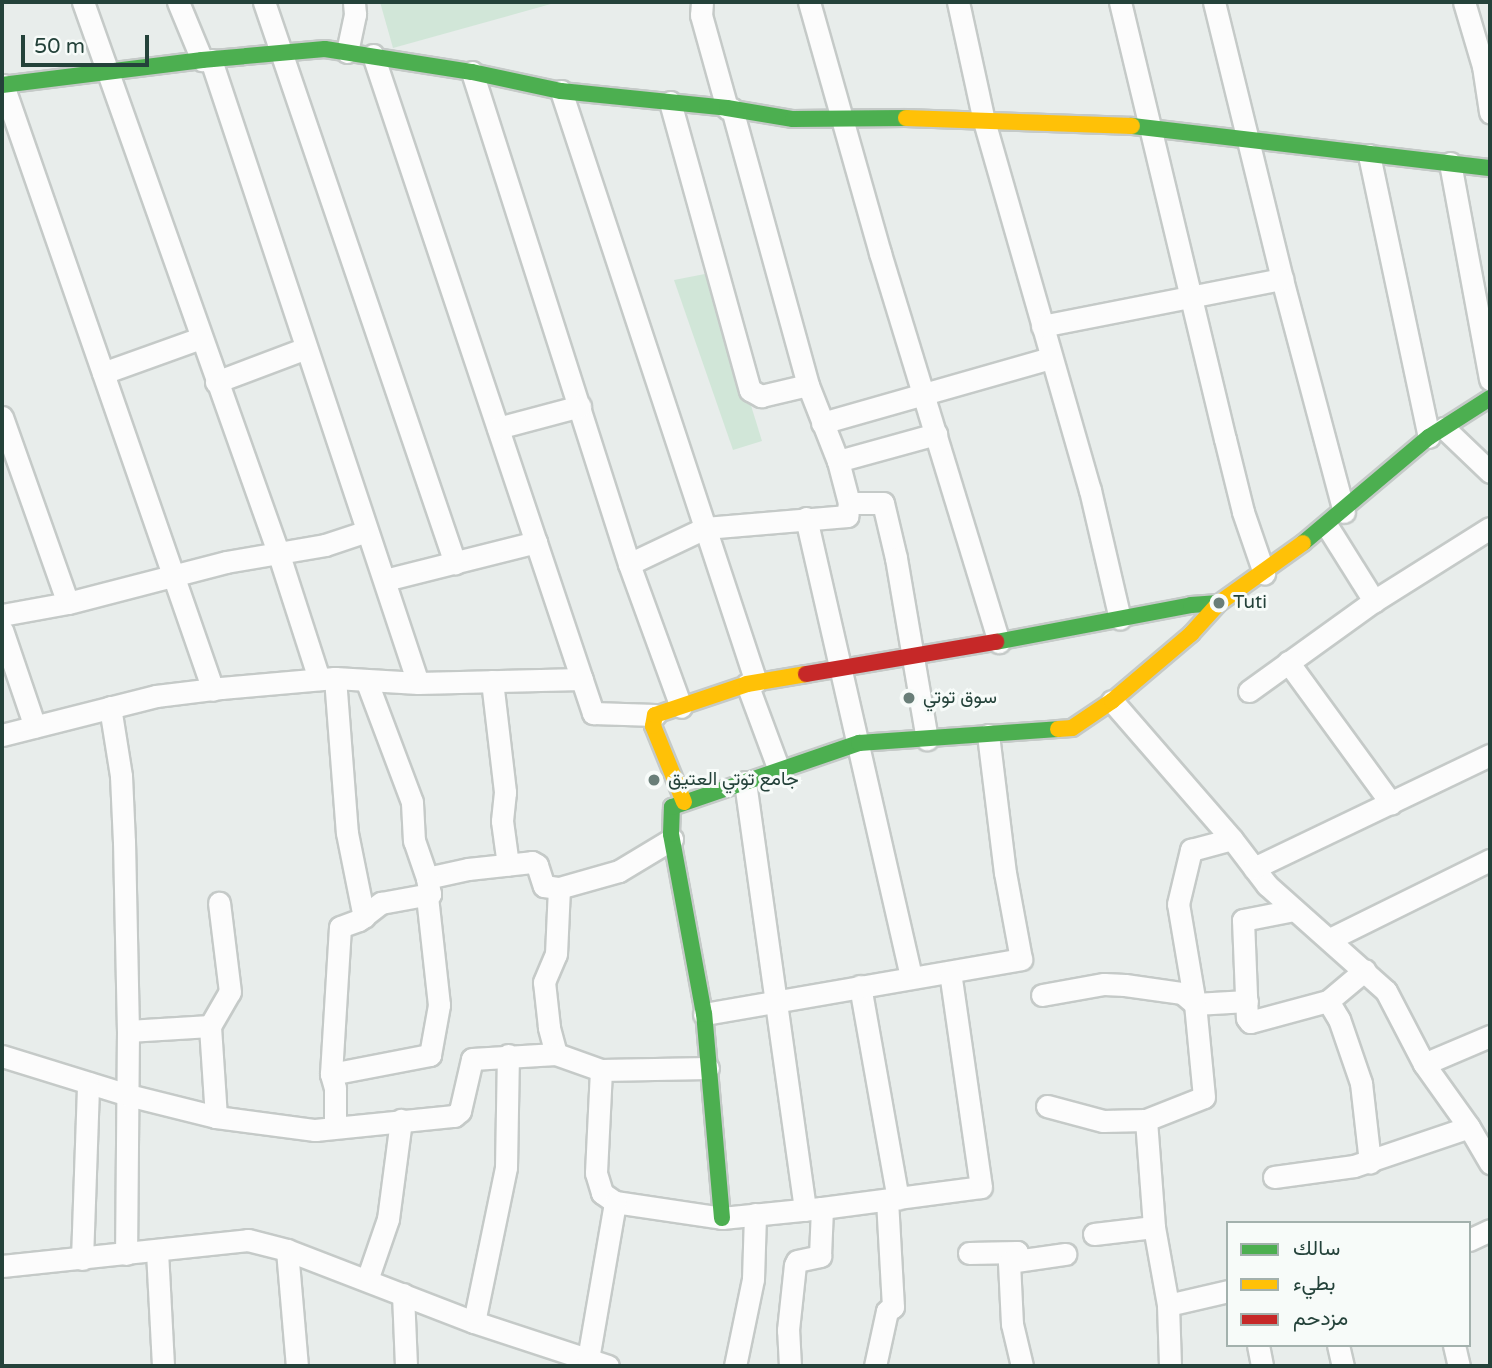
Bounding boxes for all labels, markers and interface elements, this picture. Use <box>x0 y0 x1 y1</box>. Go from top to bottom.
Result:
scale bar <box>24 21 152 65</box>
text: 50 m <box>34 34 85 59</box>
place label: Tuti <box>1233 592 1267 614</box>
marker: Tuti <box>1211 595 1227 611</box>
place label: سوق توتي <box>923 687 997 709</box>
marker: سوق توتي <box>901 690 917 706</box>
place label: جامع توتي العتيق <box>668 769 799 791</box>
marker: جامع توتي العتيق <box>646 772 662 788</box>
legend <box>1226 1221 1471 1347</box>
text: سالك <box>1293 1236 1340 1261</box>
text: بطيء <box>1293 1271 1336 1296</box>
text: مزدحم <box>1293 1306 1348 1331</box>

